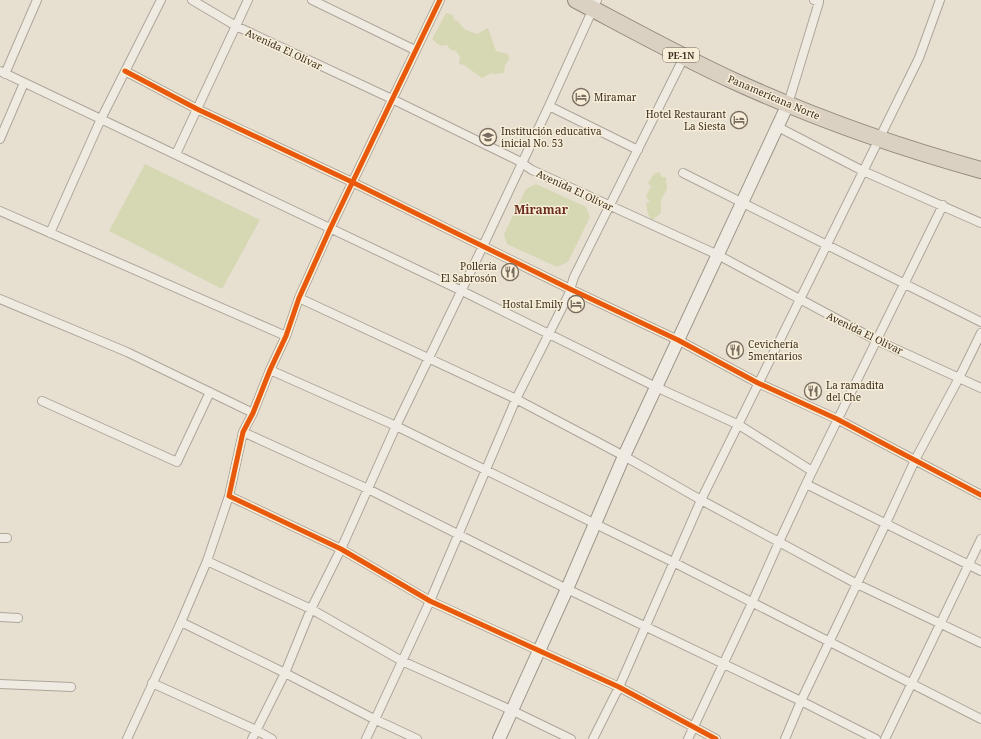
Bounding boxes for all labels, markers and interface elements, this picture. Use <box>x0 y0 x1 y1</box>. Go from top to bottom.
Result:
street label: Avenida El Olivar <box>243 25 325 73</box>
road number: PE-1N <box>663 48 699 62</box>
street label: Panamericana Norte <box>726 71 822 123</box>
hotel icon: Miramar <box>571 87 591 107</box>
place label: Miramar <box>594 90 637 104</box>
place label: Hotel Restaurant La Siesta <box>646 107 726 133</box>
hotel icon: Hotel Restaurant La Siesta <box>729 110 749 130</box>
place label: Institución educativa inicial No. 53 <box>501 124 602 150</box>
school or university icon: Institución educativa inicial No. 53 <box>478 127 498 147</box>
street label: Avenida El Olivar <box>534 166 616 214</box>
district label: Miramar <box>514 201 569 218</box>
place label: Pollería El Sabrosón <box>441 259 498 285</box>
restaurant icon: Pollería El Sabrosón <box>500 262 520 282</box>
hotel icon: Hostal Emily <box>566 294 586 314</box>
place label: Hostal Emily <box>502 297 563 311</box>
street label: Avenida El Olivar <box>824 308 906 358</box>
place label: Cevichería 5mentarios <box>748 337 803 363</box>
restaurant icon: Cevichería 5mentarios <box>725 340 745 360</box>
place label: La ramadita del Che <box>826 378 885 404</box>
restaurant icon: La ramadita del Che <box>803 381 823 401</box>

